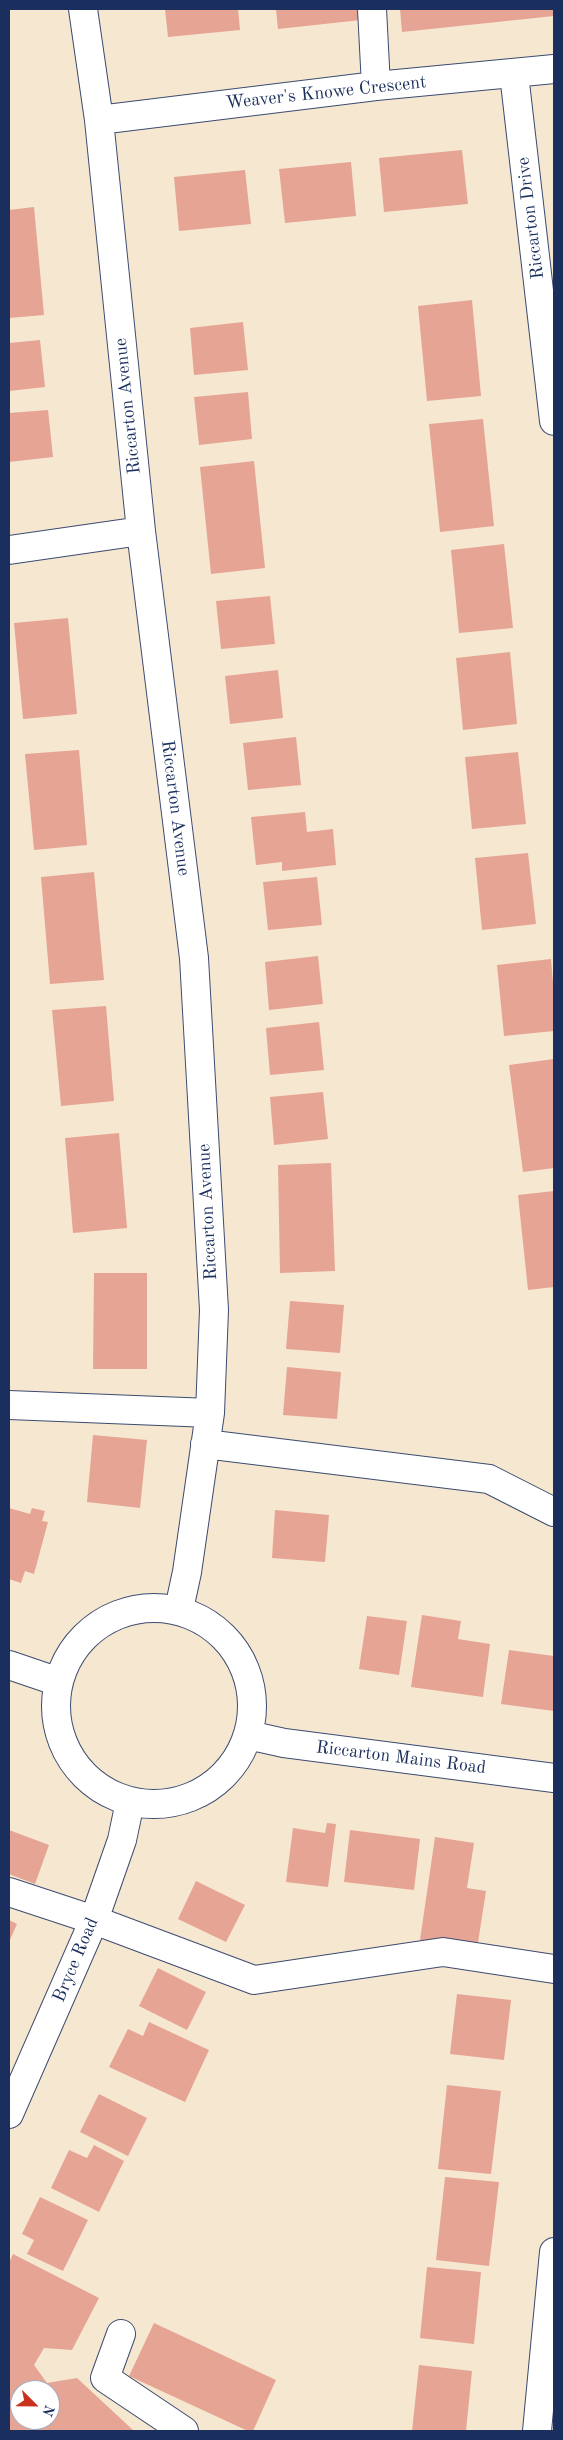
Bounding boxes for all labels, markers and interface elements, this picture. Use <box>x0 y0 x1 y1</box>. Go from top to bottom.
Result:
street label: Weaver's Knowe Crescent <box>225 72 427 114</box>
street label: Riccarton Drive <box>513 156 549 280</box>
street label: Riccarton Avenue <box>110 337 146 475</box>
street label: Riccarton Avenue <box>156 739 194 877</box>
street label: Riccarton Avenue <box>194 1143 222 1281</box>
street label: Riccarton Mains Road <box>315 1737 487 1779</box>
street label: Bryce Road <box>49 1914 103 2006</box>
north arrow <box>10 2380 60 2430</box>
text: N <box>39 2403 56 2418</box>

